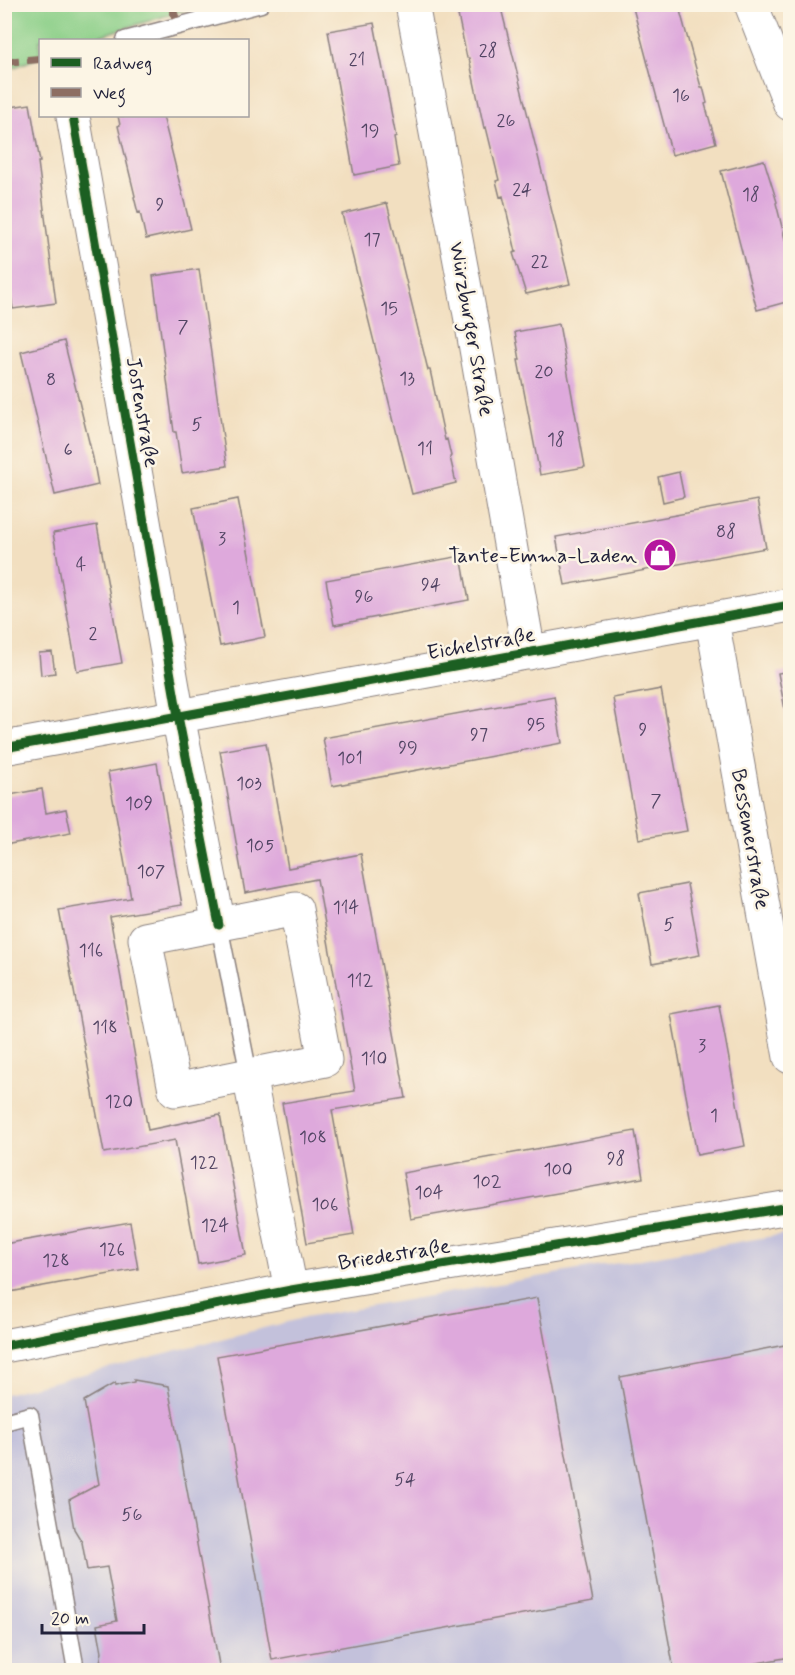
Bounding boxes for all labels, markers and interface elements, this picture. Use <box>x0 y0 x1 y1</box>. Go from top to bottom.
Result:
legend <box>39 39 249 117</box>
house number: 28 <box>479 39 497 63</box>
house number: 21 <box>349 48 365 72</box>
text: Radweg <box>93 52 152 76</box>
text: Weg <box>93 82 126 108</box>
house number: 16 <box>672 84 690 108</box>
house number: 26 <box>497 109 515 133</box>
house number: 19 <box>361 119 379 143</box>
house number: 24 <box>512 178 532 202</box>
house number: 18 <box>742 183 760 207</box>
house number: 9 <box>156 193 165 217</box>
house number: 17 <box>363 228 381 252</box>
street label: Würzburger Straße <box>440 240 500 419</box>
house number: 22 <box>531 250 549 274</box>
house number: 15 <box>380 297 398 321</box>
house number: 7 <box>178 315 189 339</box>
street label: Jostenstraße <box>119 355 165 470</box>
house number: 20 <box>534 360 554 384</box>
house number: 13 <box>399 367 415 391</box>
house number: 8 <box>46 368 56 392</box>
house number: 5 <box>192 413 203 437</box>
house number: 18 <box>547 428 565 452</box>
house number: 11 <box>417 437 433 461</box>
house number: 6 <box>63 438 73 462</box>
house number: 88 <box>716 520 736 544</box>
house number: 3 <box>218 527 226 551</box>
shop icon: Tante-Emma-Laden <box>642 537 678 573</box>
place label: Tante-Emma-Laden <box>448 542 638 570</box>
house number: 4 <box>76 553 86 577</box>
house number: 94 <box>421 573 441 597</box>
house number: 96 <box>355 585 373 609</box>
house number: 1 <box>232 596 240 620</box>
street label: Eichelstraße <box>425 621 537 667</box>
house number: 2 <box>89 622 98 646</box>
house number: 95 <box>527 713 545 737</box>
house number: 9 <box>639 718 648 742</box>
house number: 97 <box>470 723 488 747</box>
house number: 99 <box>398 736 418 760</box>
house number: 101 <box>337 747 363 771</box>
street label: Bessemerstraße <box>724 767 776 912</box>
house number: 103 <box>236 772 262 796</box>
house number: 7 <box>651 789 662 813</box>
house number: 109 <box>125 792 153 816</box>
house number: 105 <box>246 834 274 858</box>
house number: 107 <box>137 860 165 884</box>
house number: 114 <box>333 896 360 920</box>
house number: 5 <box>664 913 675 937</box>
house number: 116 <box>79 939 103 963</box>
house number: 112 <box>347 969 374 993</box>
house number: 118 <box>92 1016 118 1040</box>
house number: 3 <box>698 1034 706 1058</box>
house number: 110 <box>361 1047 387 1071</box>
house number: 120 <box>105 1090 133 1114</box>
house number: 1 <box>710 1104 718 1128</box>
house number: 108 <box>299 1126 327 1150</box>
house number: 98 <box>607 1147 625 1171</box>
house number: 122 <box>190 1151 218 1175</box>
house number: 100 <box>543 1158 573 1182</box>
house number: 102 <box>472 1170 502 1194</box>
house number: 104 <box>415 1181 444 1205</box>
house number: 106 <box>312 1193 338 1217</box>
house number: 124 <box>201 1214 229 1238</box>
street label: Briedestraße <box>336 1232 452 1278</box>
house number: 126 <box>99 1238 125 1262</box>
house number: 128 <box>42 1249 70 1273</box>
house number: 54 <box>394 1468 416 1492</box>
house number: 56 <box>122 1503 142 1527</box>
scale bar <box>42 1597 144 1635</box>
text: 20 m <box>51 1607 89 1631</box>

